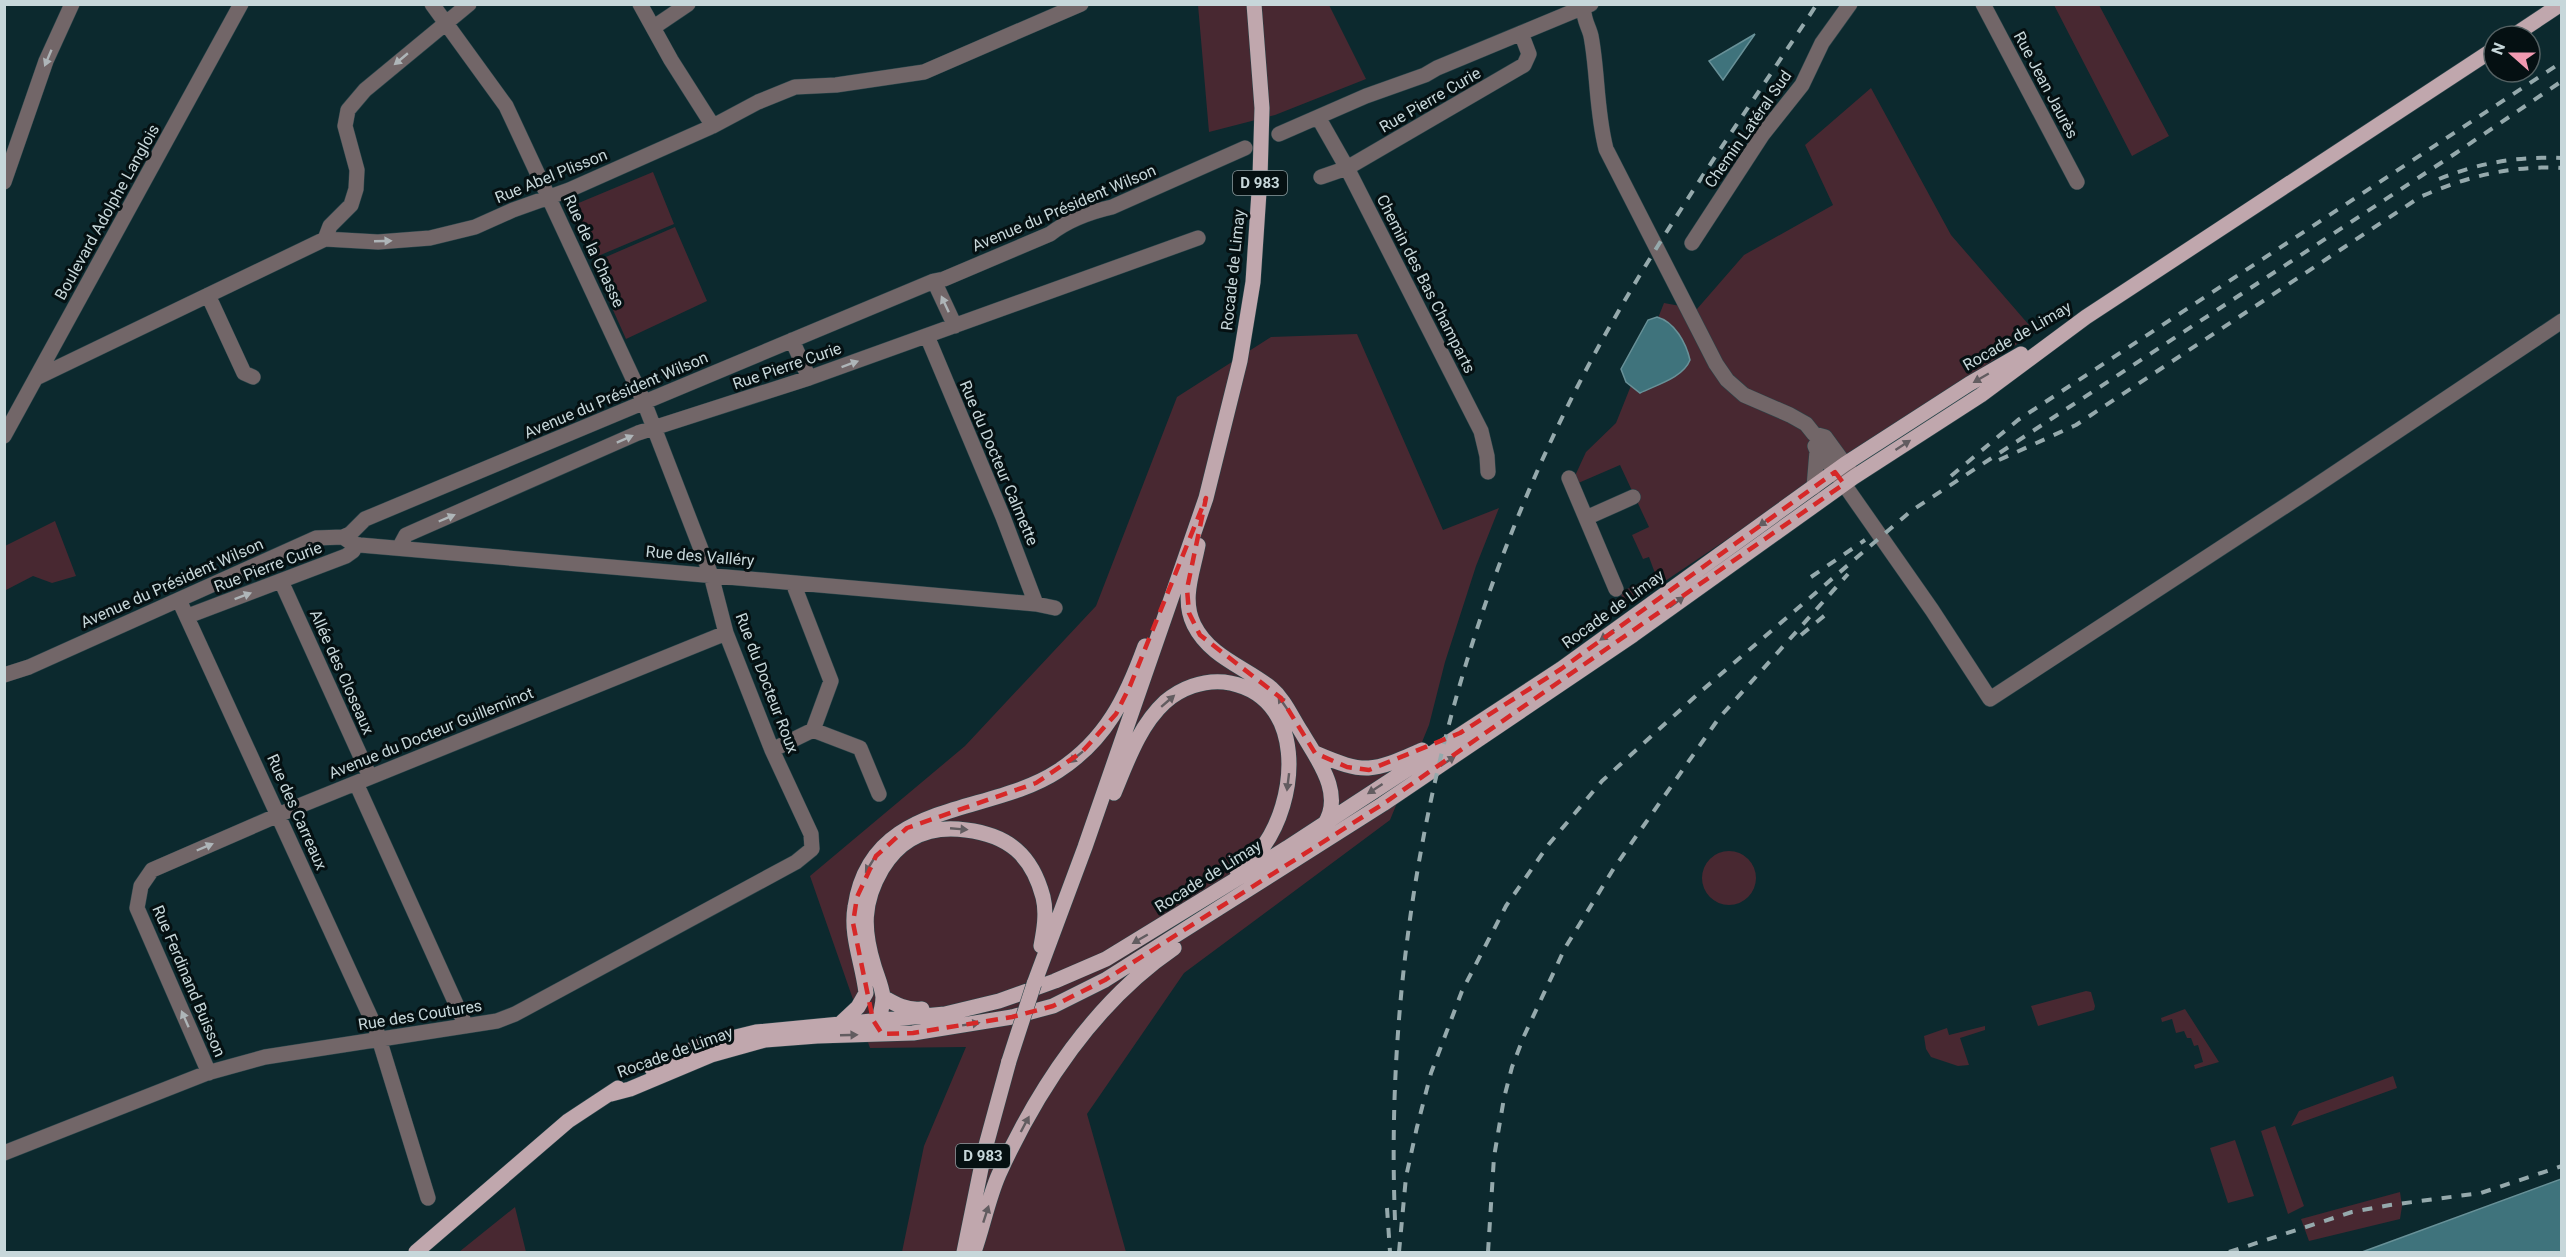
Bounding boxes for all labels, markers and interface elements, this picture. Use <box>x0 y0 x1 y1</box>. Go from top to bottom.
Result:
north arrow <box>2482 24 2542 84</box>
street label: Rue Jean Jaurès <box>2010 28 2082 142</box>
text: N <box>2488 40 2509 57</box>
one-way arrow <box>43 49 52 67</box>
one-way arrow <box>393 53 409 66</box>
street label: Rue Pierre Curie <box>1376 63 1484 137</box>
street label: Chemin Latéral Sud <box>1700 67 1796 191</box>
street label: Boulevard Adolphe Langlois <box>51 121 163 303</box>
street label: Rue Abel Plisson <box>492 145 610 207</box>
street label: Avenue du Président Wilson <box>969 161 1159 255</box>
road number: D 983 <box>1233 171 1287 195</box>
street label: Chemin des Bas Champarts <box>1373 191 1479 377</box>
street label: Rue de la Chasse <box>560 192 628 310</box>
street label: Rocade de Limay <box>1217 208 1249 332</box>
one-way arrow <box>374 236 393 246</box>
one-way arrow <box>940 295 949 312</box>
street label: Rocade de Limay <box>1960 297 2075 375</box>
street label: Rue Pierre Curie <box>730 338 844 394</box>
street label: Avenue du Président Wilson <box>521 348 711 442</box>
one-way arrow <box>841 359 859 369</box>
one-way arrow <box>1973 372 1989 383</box>
street label: Rue du Docteur Calmette <box>956 378 1042 548</box>
one-way arrow <box>616 434 634 444</box>
one-way arrow <box>1895 440 1911 451</box>
one-way arrow <box>438 513 456 523</box>
one-way arrow <box>1758 515 1774 527</box>
street label: Avenue du Président Wilson <box>78 534 266 632</box>
street label: Rue Pierre Curie <box>211 538 325 596</box>
street label: Rue des Valléry <box>645 542 755 570</box>
street label: Rocade de Limay <box>1558 565 1668 652</box>
one-way arrow <box>234 591 252 601</box>
one-way arrow <box>1670 597 1685 609</box>
street label: Allée des Closeaux <box>306 607 378 737</box>
street label: Rue du Docteur Roux <box>731 610 803 756</box>
one-way arrow <box>1600 629 1616 641</box>
street label: Avenue du Docteur Guilleminot <box>326 683 536 783</box>
one-way arrow <box>1160 695 1175 708</box>
one-way arrow <box>1277 695 1289 711</box>
one-way arrow <box>1069 750 1084 763</box>
street label: Rue des Carreaux <box>263 751 331 873</box>
one-way arrow <box>1439 755 1455 767</box>
one-way arrow <box>1284 772 1293 791</box>
one-way arrow <box>1367 783 1383 794</box>
one-way arrow <box>950 824 969 834</box>
street label: Rocade de Limay <box>1151 835 1265 916</box>
one-way arrow <box>197 842 214 851</box>
one-way arrow <box>865 856 876 873</box>
street label: Rue Ferdinand Buisson <box>148 902 230 1060</box>
one-way arrow <box>1131 934 1148 944</box>
street label: Rue des Coutures <box>357 996 483 1034</box>
one-way arrow <box>181 1011 190 1028</box>
one-way arrow <box>961 1019 980 1028</box>
street label: Rocade de Limay <box>615 1022 736 1082</box>
one-way arrow <box>840 1030 859 1039</box>
one-way arrow <box>1020 1115 1030 1132</box>
road number: D 983 <box>956 1144 1010 1168</box>
one-way arrow <box>982 1205 991 1223</box>

